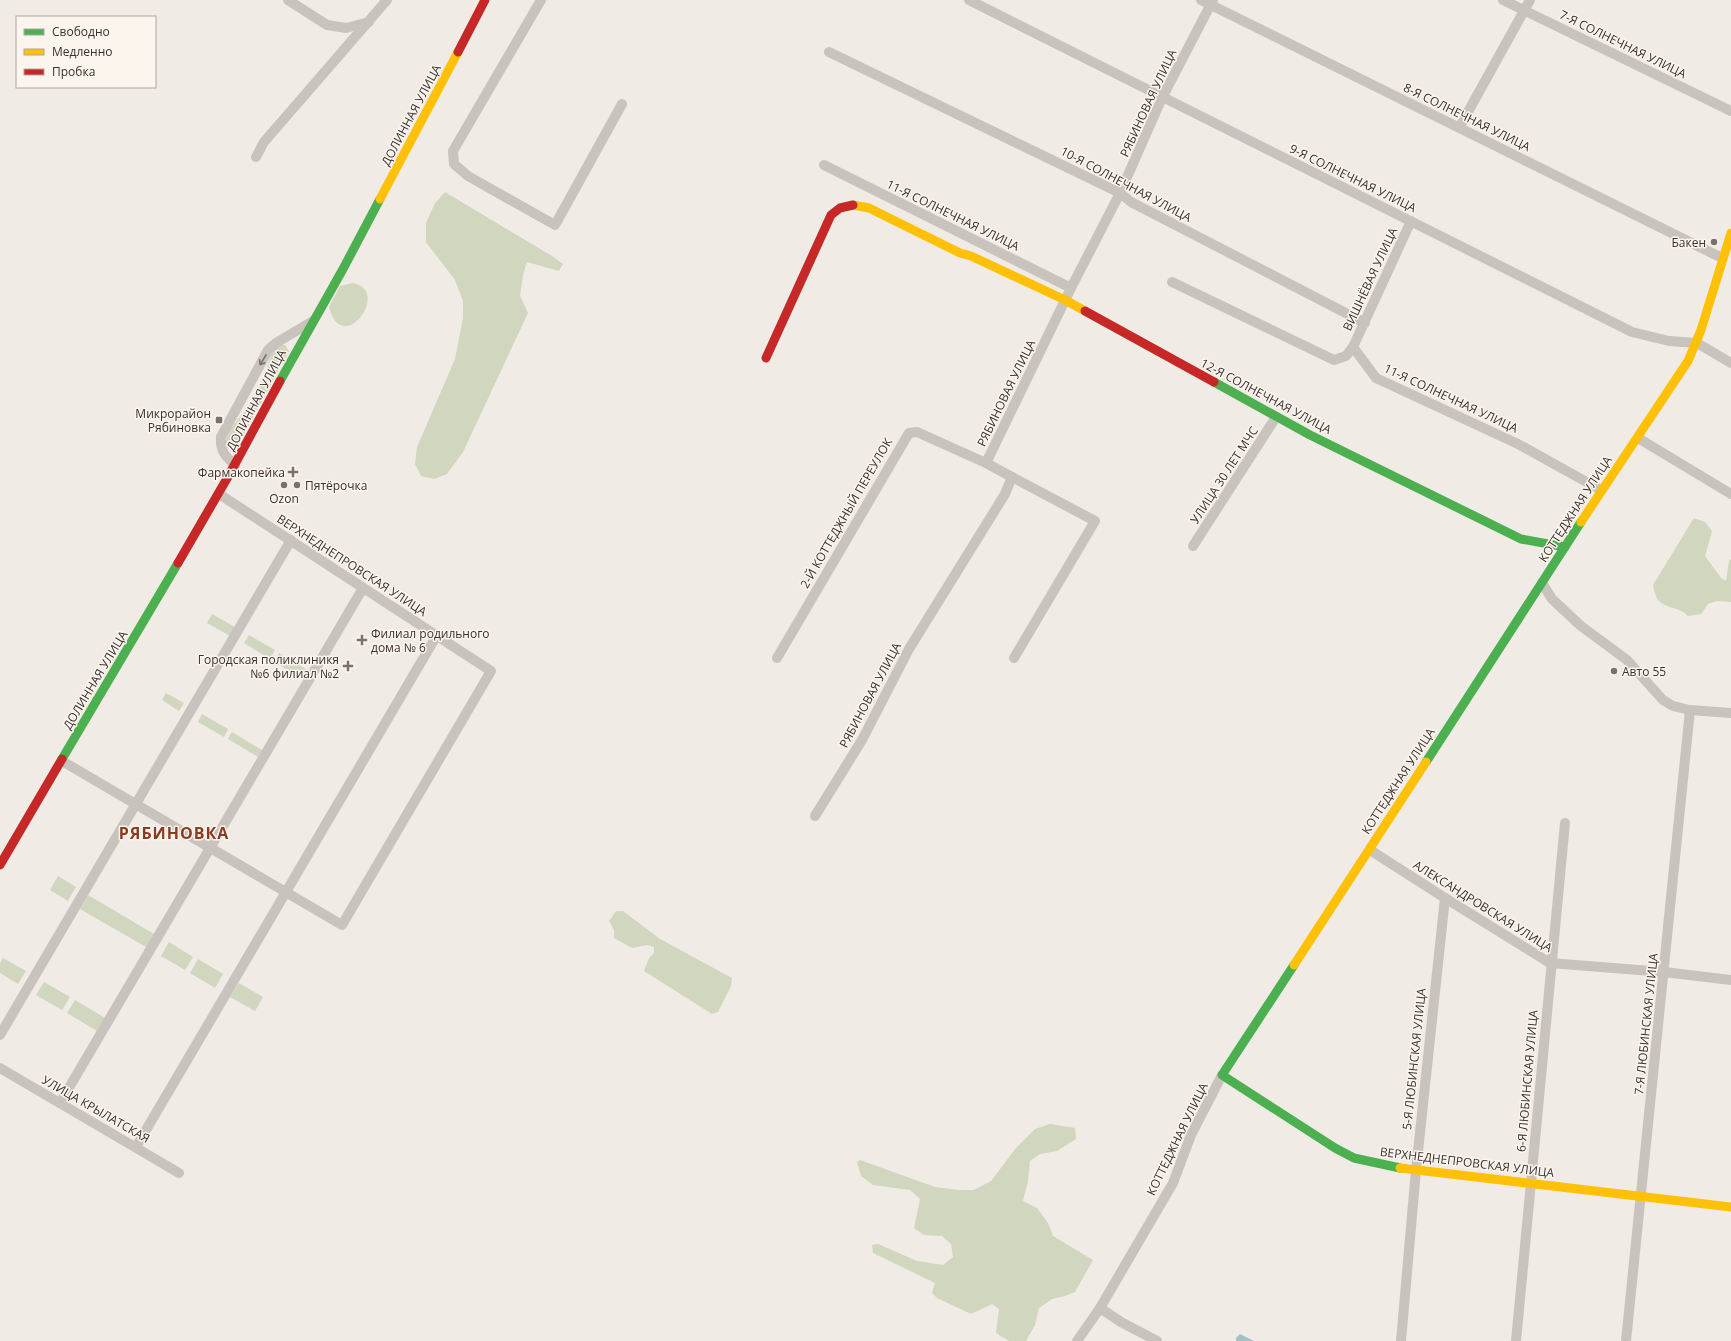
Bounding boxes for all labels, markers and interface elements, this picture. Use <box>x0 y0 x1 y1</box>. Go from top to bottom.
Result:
street label: 7-Я СОЛНЕЧНАЯ УЛИЦА <box>1557 6 1690 82</box>
legend <box>16 16 156 88</box>
text: Свободно <box>52 23 110 40</box>
text: Медленно <box>52 43 112 60</box>
street label: РЯБИНОВАЯ УЛИЦА <box>1116 46 1181 160</box>
street label: ДОЛИННАЯ УЛИЦА <box>377 61 445 169</box>
text: Пробка <box>52 63 95 80</box>
street label: 8-Я СОЛНЕЧНАЯ УЛИЦА <box>1401 79 1534 155</box>
street label: 9-Я СОЛНЕЧНАЯ УЛИЦА <box>1287 140 1420 216</box>
street label: 10-Я СОЛНЕЧНАЯ УЛИЦА <box>1058 142 1195 226</box>
street label: 11-Я СОЛНЕЧНАЯ УЛИЦА <box>884 175 1023 255</box>
street label: ВИШНЁВАЯ УЛИЦА <box>1339 224 1402 333</box>
place label: Бакен <box>1671 234 1706 251</box>
marker: Бакен <box>1709 237 1719 247</box>
street label: РЯБИНОВАЯ УЛИЦА <box>973 336 1039 449</box>
street label: ДОЛИННАЯ УЛИЦА <box>222 346 290 454</box>
one-way arrow <box>258 354 266 366</box>
street label: 12-Я СОЛНЕЧНАЯ УЛИЦА <box>1198 354 1335 438</box>
street label: 11-Я СОЛНЕЧНАЯ УЛИЦА <box>1381 359 1521 437</box>
place label: Микрорайон Рябиновка <box>135 405 211 436</box>
marker: Микрорайон Рябиновка <box>214 415 224 425</box>
street label: УЛИЦА 30 ЛЕТ МЧС <box>1186 423 1262 527</box>
street label: 2-Й КОТТЕДЖНЫЙ ПЕРЕУЛОК <box>796 434 896 591</box>
street label: КОТТЕДЖНАЯ УЛИЦА <box>1534 452 1616 565</box>
place label: Фармакопейка <box>198 464 285 481</box>
marker: Фармакопейка <box>288 467 298 477</box>
place label: Пятёрочка <box>305 477 367 494</box>
marker: Ozon <box>279 480 289 490</box>
marker: Пятёрочка <box>292 480 302 490</box>
place label: Ozon <box>269 490 299 507</box>
street label: ВЕРХНЕДНЕПРОВСКАЯ УЛИЦА <box>274 510 431 620</box>
place label: Филиал родильного дома № 6 <box>371 625 490 656</box>
street label: ДОЛИННАЯ УЛИЦА <box>59 627 131 733</box>
marker: Филиал родильного дома № 6 <box>356 634 368 646</box>
street label: РЯБИНОВАЯ УЛИЦА <box>835 639 905 751</box>
place label: Городская поликлиникя №6 филиал №2 <box>198 651 339 682</box>
marker: Городская поликлиникя №6 филиал №2 <box>342 660 354 672</box>
place label: Авто 55 <box>1622 663 1666 680</box>
marker: Авто 55 <box>1609 666 1619 676</box>
street label: КОТТЕДЖНАЯ УЛИЦА <box>1357 724 1439 837</box>
district label: РЯБИНОВКА <box>119 822 229 844</box>
street label: АЛЕКСАНДРОВСКАЯ УЛИЦА <box>1410 856 1556 956</box>
street label: 7-Я ЛЮБИНСКАЯ УЛИЦА <box>1630 952 1662 1096</box>
street label: 5-Я ЛЮБИНСКАЯ УЛИЦА <box>1398 987 1430 1131</box>
street label: 6-Я ЛЮБИНСКАЯ УЛИЦА <box>1512 1009 1542 1153</box>
street label: УЛИЦА КРЫЛАТСКАЯ <box>39 1071 153 1147</box>
street label: КОТТЕДЖНАЯ УЛИЦА <box>1142 1079 1212 1198</box>
street label: ВЕРХНЕДНЕПРОВСКАЯ УЛИЦА <box>1379 1143 1555 1181</box>

